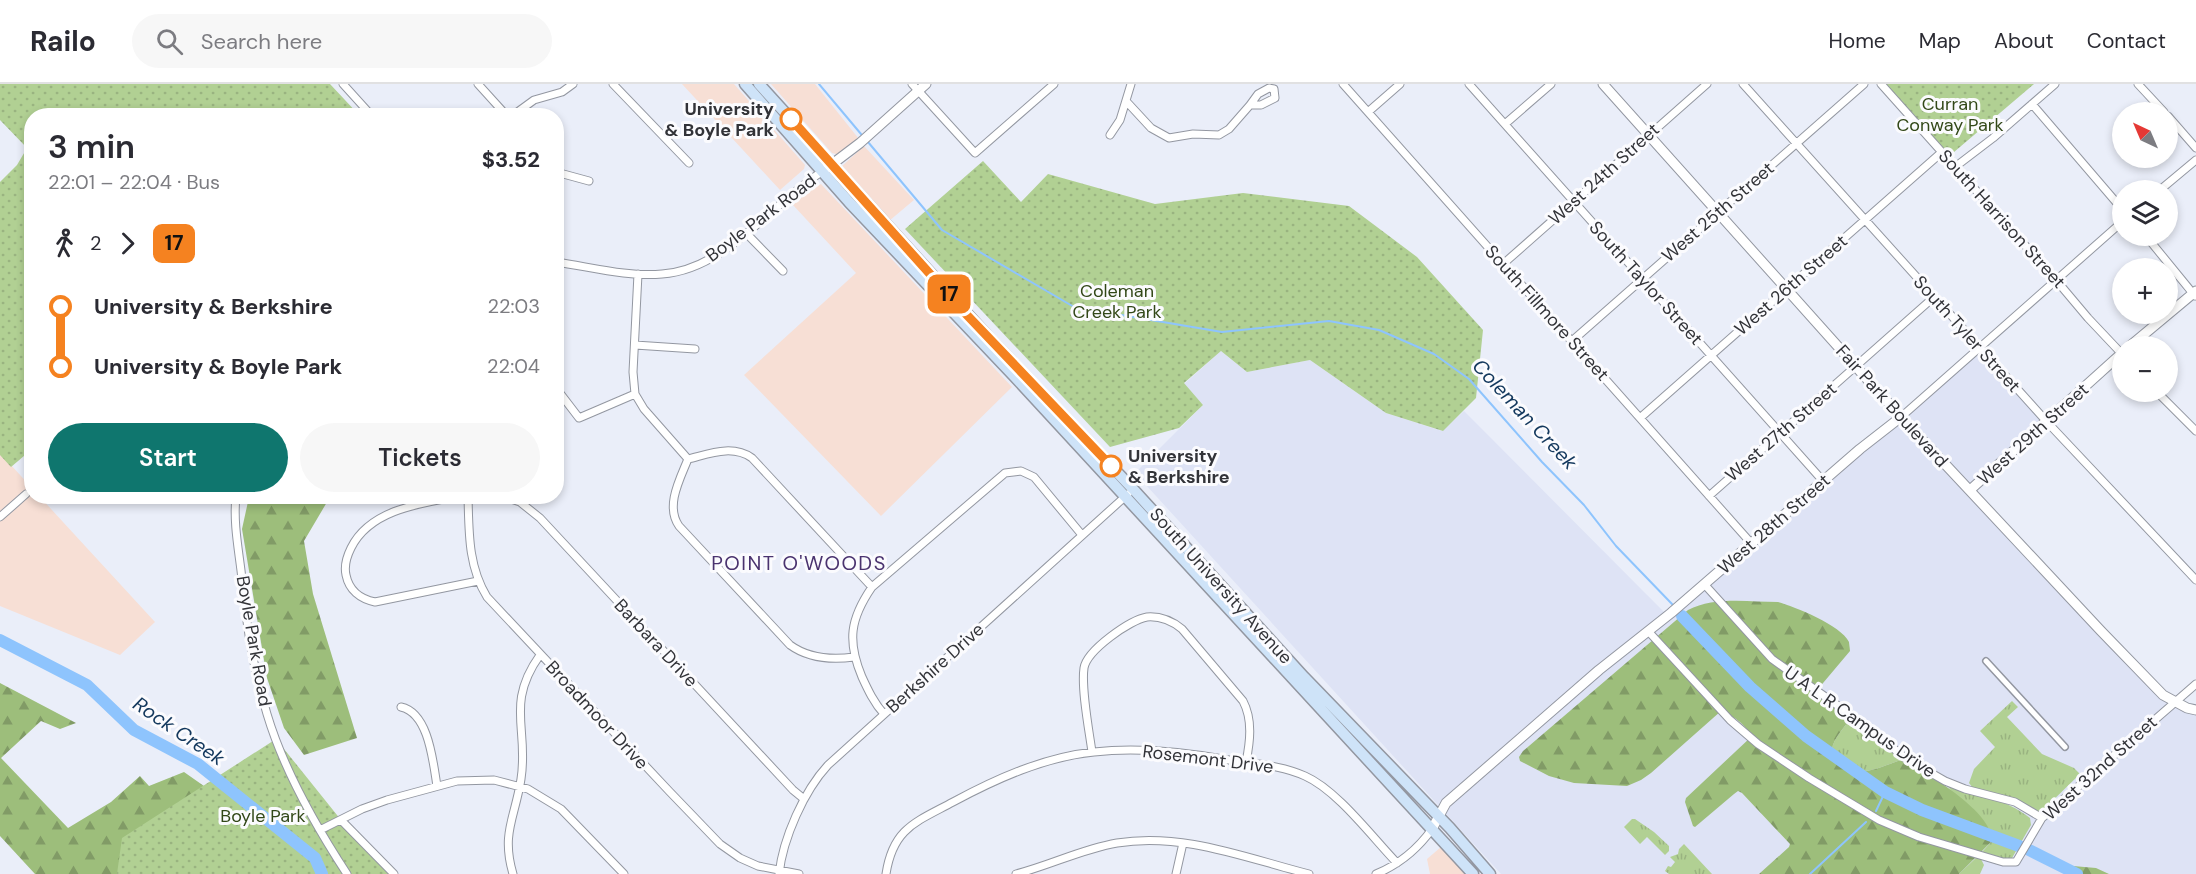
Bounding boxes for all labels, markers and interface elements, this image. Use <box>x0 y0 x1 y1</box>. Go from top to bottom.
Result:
search box <box>132 14 552 68</box>
text: Railo <box>30 23 96 60</box>
icon: search <box>153 25 186 58</box>
text: Search here <box>201 27 322 56</box>
text: Home <box>1828 27 1886 55</box>
text: Map <box>1919 27 1961 55</box>
text: About <box>1994 27 2054 55</box>
text: Contact <box>2087 27 2166 55</box>
park label: Curran Conway Park <box>1896 92 2004 137</box>
place label: University & Boyle Park <box>665 97 775 142</box>
north arrow <box>2112 102 2178 168</box>
map controls <box>2112 102 2178 402</box>
marker: University & Boyle Park <box>780 108 802 130</box>
street label: West 24th Street <box>1543 118 1665 230</box>
text: 3 min <box>48 125 135 168</box>
street label: South Harrison Street <box>1933 144 2071 294</box>
text: $3.52 <box>482 145 540 174</box>
street label: West 25th Street <box>1657 156 1779 268</box>
text: 22:01 – 22:04 · Bus <box>48 169 220 195</box>
street label: Boyle Park Road <box>701 169 821 267</box>
button: layers <box>2112 180 2178 246</box>
street label: South Taylor Street <box>1584 216 1708 350</box>
icon: walk <box>48 227 81 260</box>
icon: forward <box>111 227 144 260</box>
text: 17 <box>165 229 183 257</box>
street label: West 26th Street <box>1730 229 1852 341</box>
text: 2 <box>90 230 102 256</box>
street label: South Fillmore Street <box>1480 240 1614 386</box>
button: + <box>2112 258 2178 324</box>
street label: South Tyler Street <box>1908 270 2026 398</box>
line badge: 17 <box>922 274 976 314</box>
park label: Coleman Creek Park <box>1072 279 1162 324</box>
text: 17 <box>940 280 958 308</box>
text: University & Berkshire <box>94 292 333 321</box>
text: 22:03 <box>487 293 540 319</box>
button: − <box>2112 336 2178 402</box>
street label: Fair Park Boulevard <box>1831 340 1953 472</box>
text: University & Boyle Park <box>94 352 342 381</box>
text: 22:04 <box>487 353 540 379</box>
water label: Coleman Creek <box>1467 353 1584 476</box>
street label: West 27th Street <box>1720 377 1842 487</box>
street label: West 29th Street <box>1972 378 2094 490</box>
button: Start <box>48 423 288 492</box>
button: Tickets <box>300 423 540 492</box>
place label: University & Berkshire <box>1128 444 1230 489</box>
marker: University & Berkshire <box>1100 455 1122 477</box>
street label: West 28th Street <box>1713 469 1835 579</box>
street label: South University Avenue <box>1144 503 1298 669</box>
district label: POINT O'WOODS <box>711 550 887 576</box>
street label: Boyle Park Road <box>231 574 277 708</box>
street label: Barbara Drive <box>609 594 703 692</box>
street label: Berkshire Drive <box>881 618 989 718</box>
street label: Broadmoor Drive <box>540 655 654 775</box>
street label: U A L R Campus Drive <box>1779 661 1941 783</box>
water label: Rock Creek <box>128 691 231 772</box>
street label: West 32nd Street <box>2038 710 2162 826</box>
street label: Rosemont Drive <box>1141 739 1275 779</box>
park label: Boyle Park <box>220 804 306 828</box>

